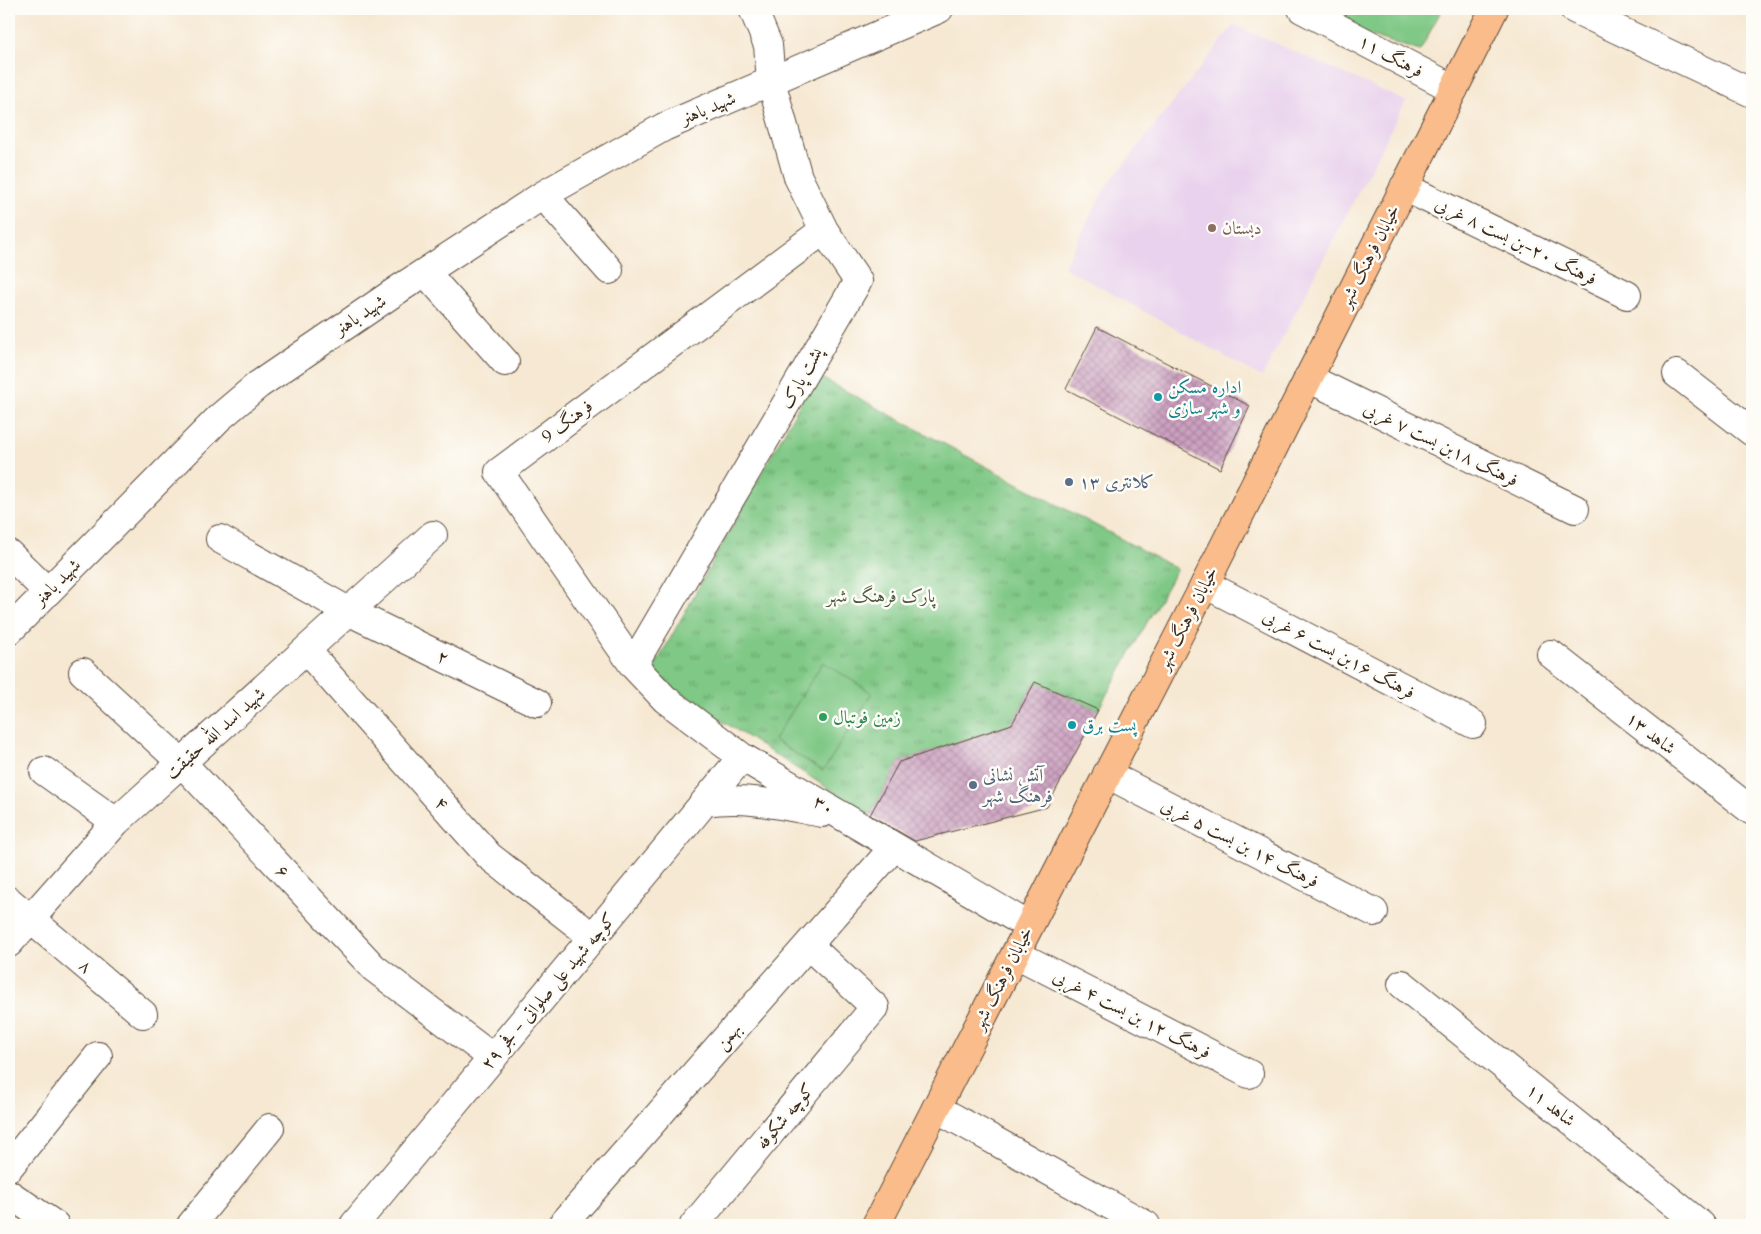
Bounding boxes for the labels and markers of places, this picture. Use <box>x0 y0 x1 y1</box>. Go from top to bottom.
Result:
place label: دبستان <box>1222 216 1262 241</box>
marker: دبستان <box>1206 222 1218 234</box>
place label: اداره مسکن و شهر سازی <box>1168 375 1242 421</box>
marker: اداره مسکن و شهر سازی <box>1152 391 1164 403</box>
place label: کلانتری ۱۳ <box>1079 470 1154 495</box>
marker: کلانتری ۱۳ <box>1063 476 1075 488</box>
place label: زمین فوتبال <box>833 705 901 730</box>
marker: زمین فوتبال <box>817 711 829 723</box>
place label: پست برق <box>1082 713 1137 738</box>
marker: پست برق <box>1066 719 1078 731</box>
place label: آتش نشانی فرهنگ شهر <box>981 763 1053 809</box>
marker: آتش نشانی فرهنگ شهر <box>967 779 979 791</box>

